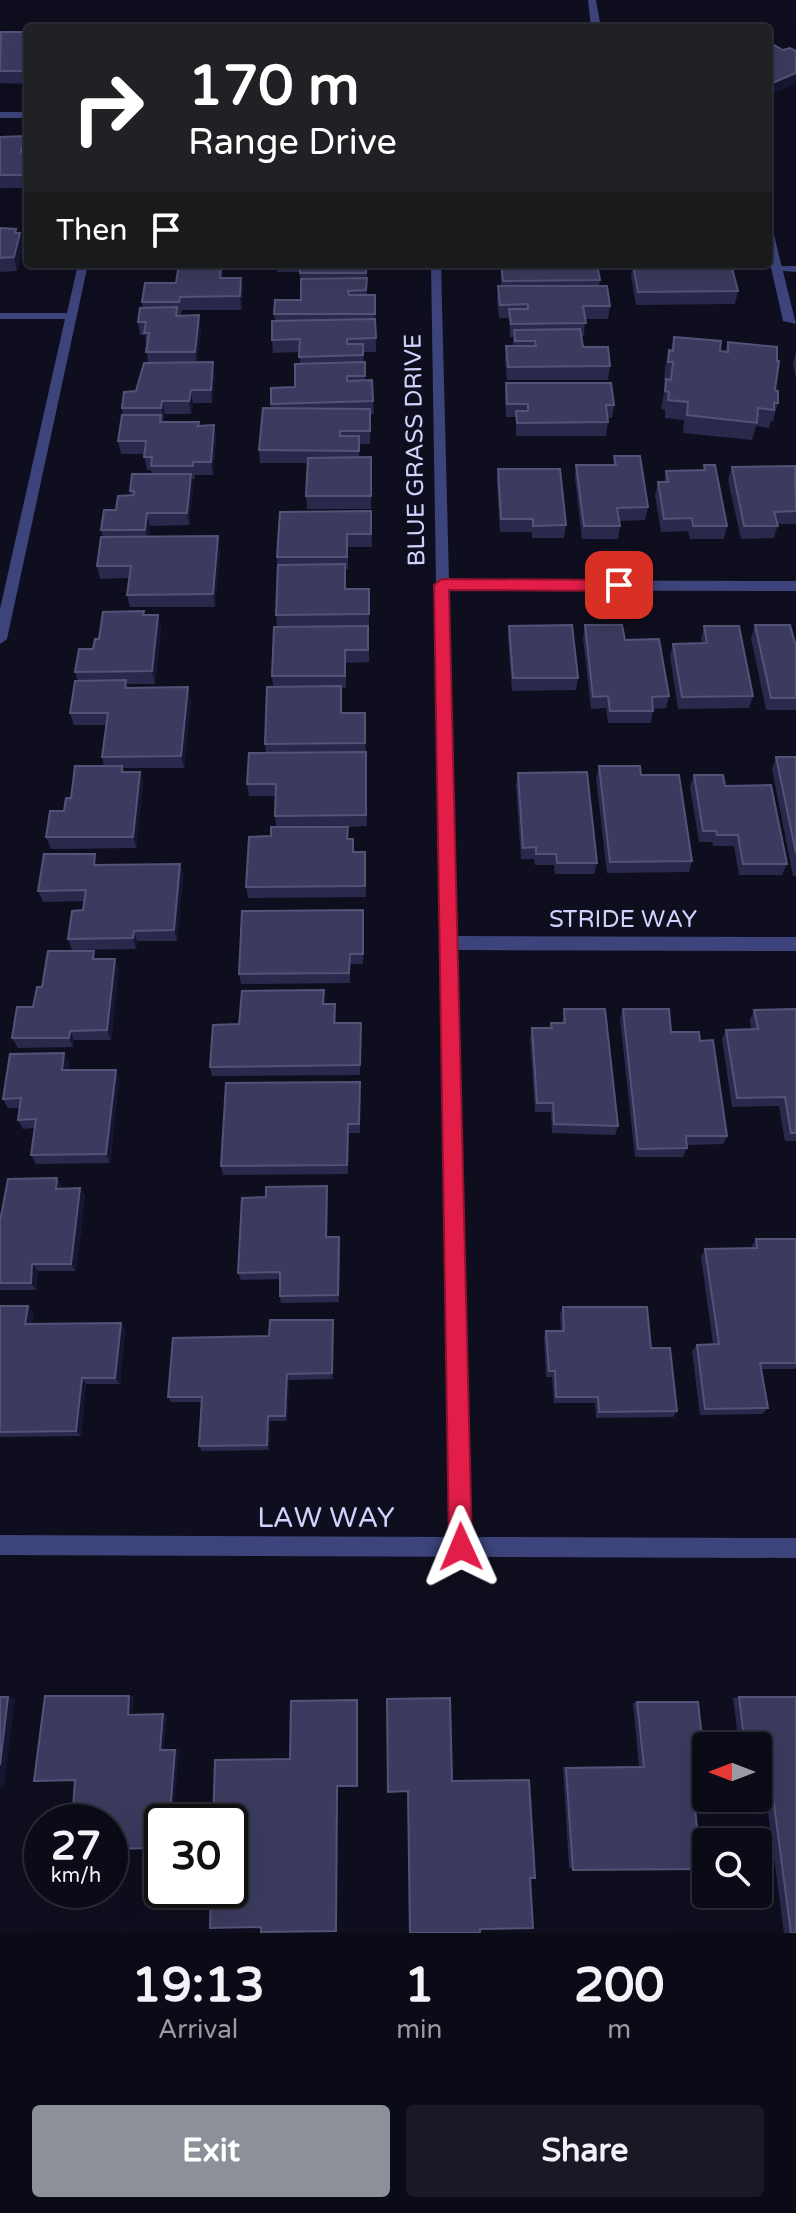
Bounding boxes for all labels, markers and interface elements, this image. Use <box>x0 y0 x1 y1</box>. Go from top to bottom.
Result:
text: 170 m <box>188 53 359 120</box>
icon: right <box>56 56 160 160</box>
text: Range Drive <box>188 121 397 164</box>
icon: arrive <box>144 208 188 252</box>
text: Then <box>56 212 128 249</box>
street label: BLUE GRASS DRIVE <box>398 333 432 567</box>
pin <box>585 551 653 619</box>
icon: arrive <box>597 563 641 607</box>
street label: STRIDE WAY <box>549 905 697 934</box>
street label: LAW WAY <box>257 1501 395 1535</box>
position arrow <box>419 1505 503 1589</box>
north arrow <box>692 1732 772 1812</box>
map controls <box>692 1732 772 1908</box>
speed limit sign: 30 <box>144 1804 248 1908</box>
text: 27 <box>51 1822 101 1870</box>
button: search <box>692 1828 772 1908</box>
text: km/h <box>51 1864 101 1888</box>
text: 19:13 <box>132 1957 265 2015</box>
text: 1 <box>404 1957 434 2015</box>
text: 200 <box>574 1957 664 2015</box>
text: Arrival <box>158 2014 238 2045</box>
text: min <box>396 2014 442 2045</box>
text: m <box>607 2014 631 2045</box>
button: Exit <box>32 2105 390 2197</box>
button: Share <box>406 2105 764 2197</box>

